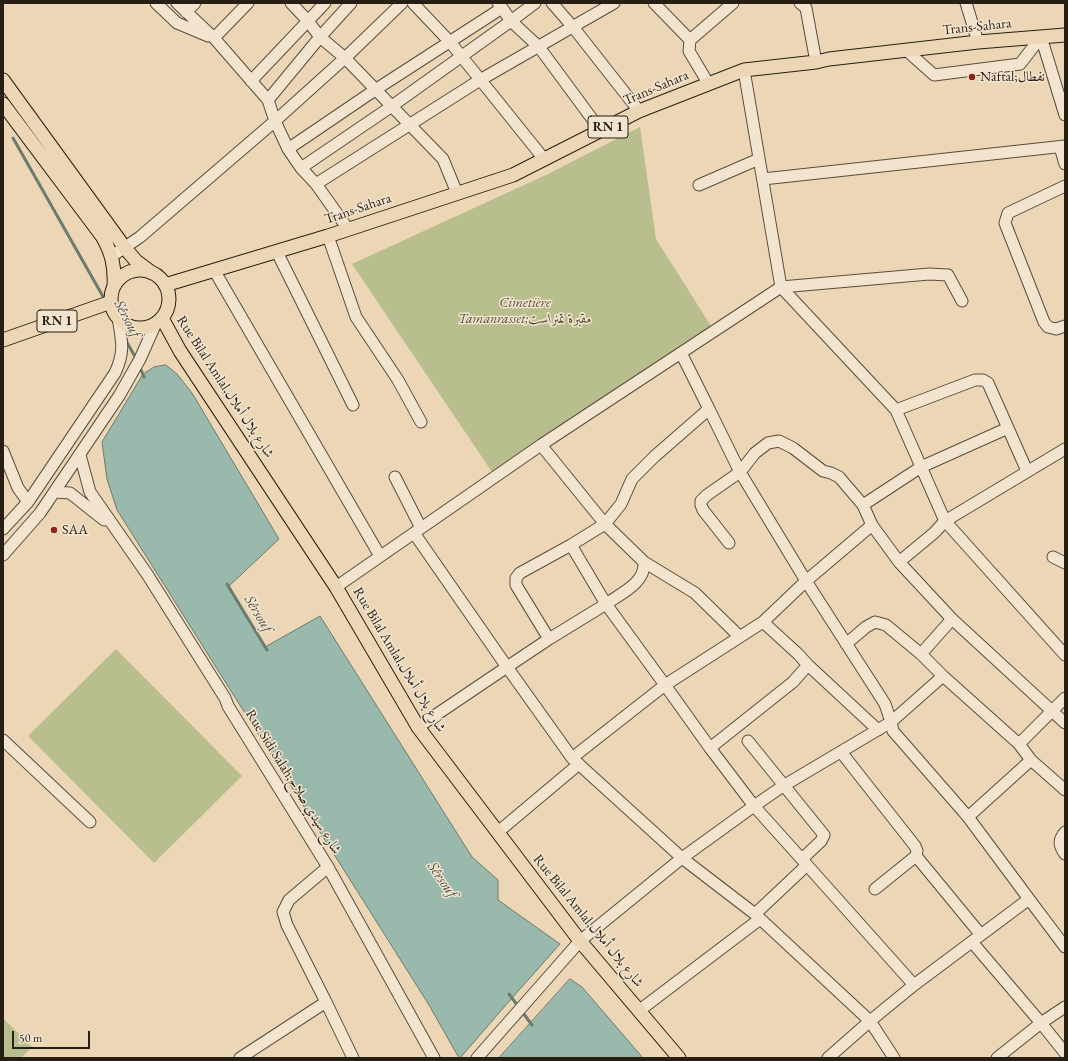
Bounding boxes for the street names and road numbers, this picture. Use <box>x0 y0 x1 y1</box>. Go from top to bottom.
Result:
street label: Trans-Sahara <box>942 15 1012 39</box>
street label: Trans-Sahara <box>621 67 691 109</box>
road number: RN 1 <box>588 116 628 138</box>
street label: Trans-Sahara <box>323 190 393 228</box>
road number: RN 1 <box>37 310 77 332</box>
street label: Rue Bilal Amlal,شارع بلال أملال <box>173 313 277 461</box>
street label: Rue Bilal Amlal,شارع بلال أملال <box>349 585 449 735</box>
street label: Rue Sidi Salah;شارع سيدي صلاح <box>241 706 345 858</box>
street label: Rue Bilal Amlal,شارع بلال أملال <box>529 851 647 991</box>

